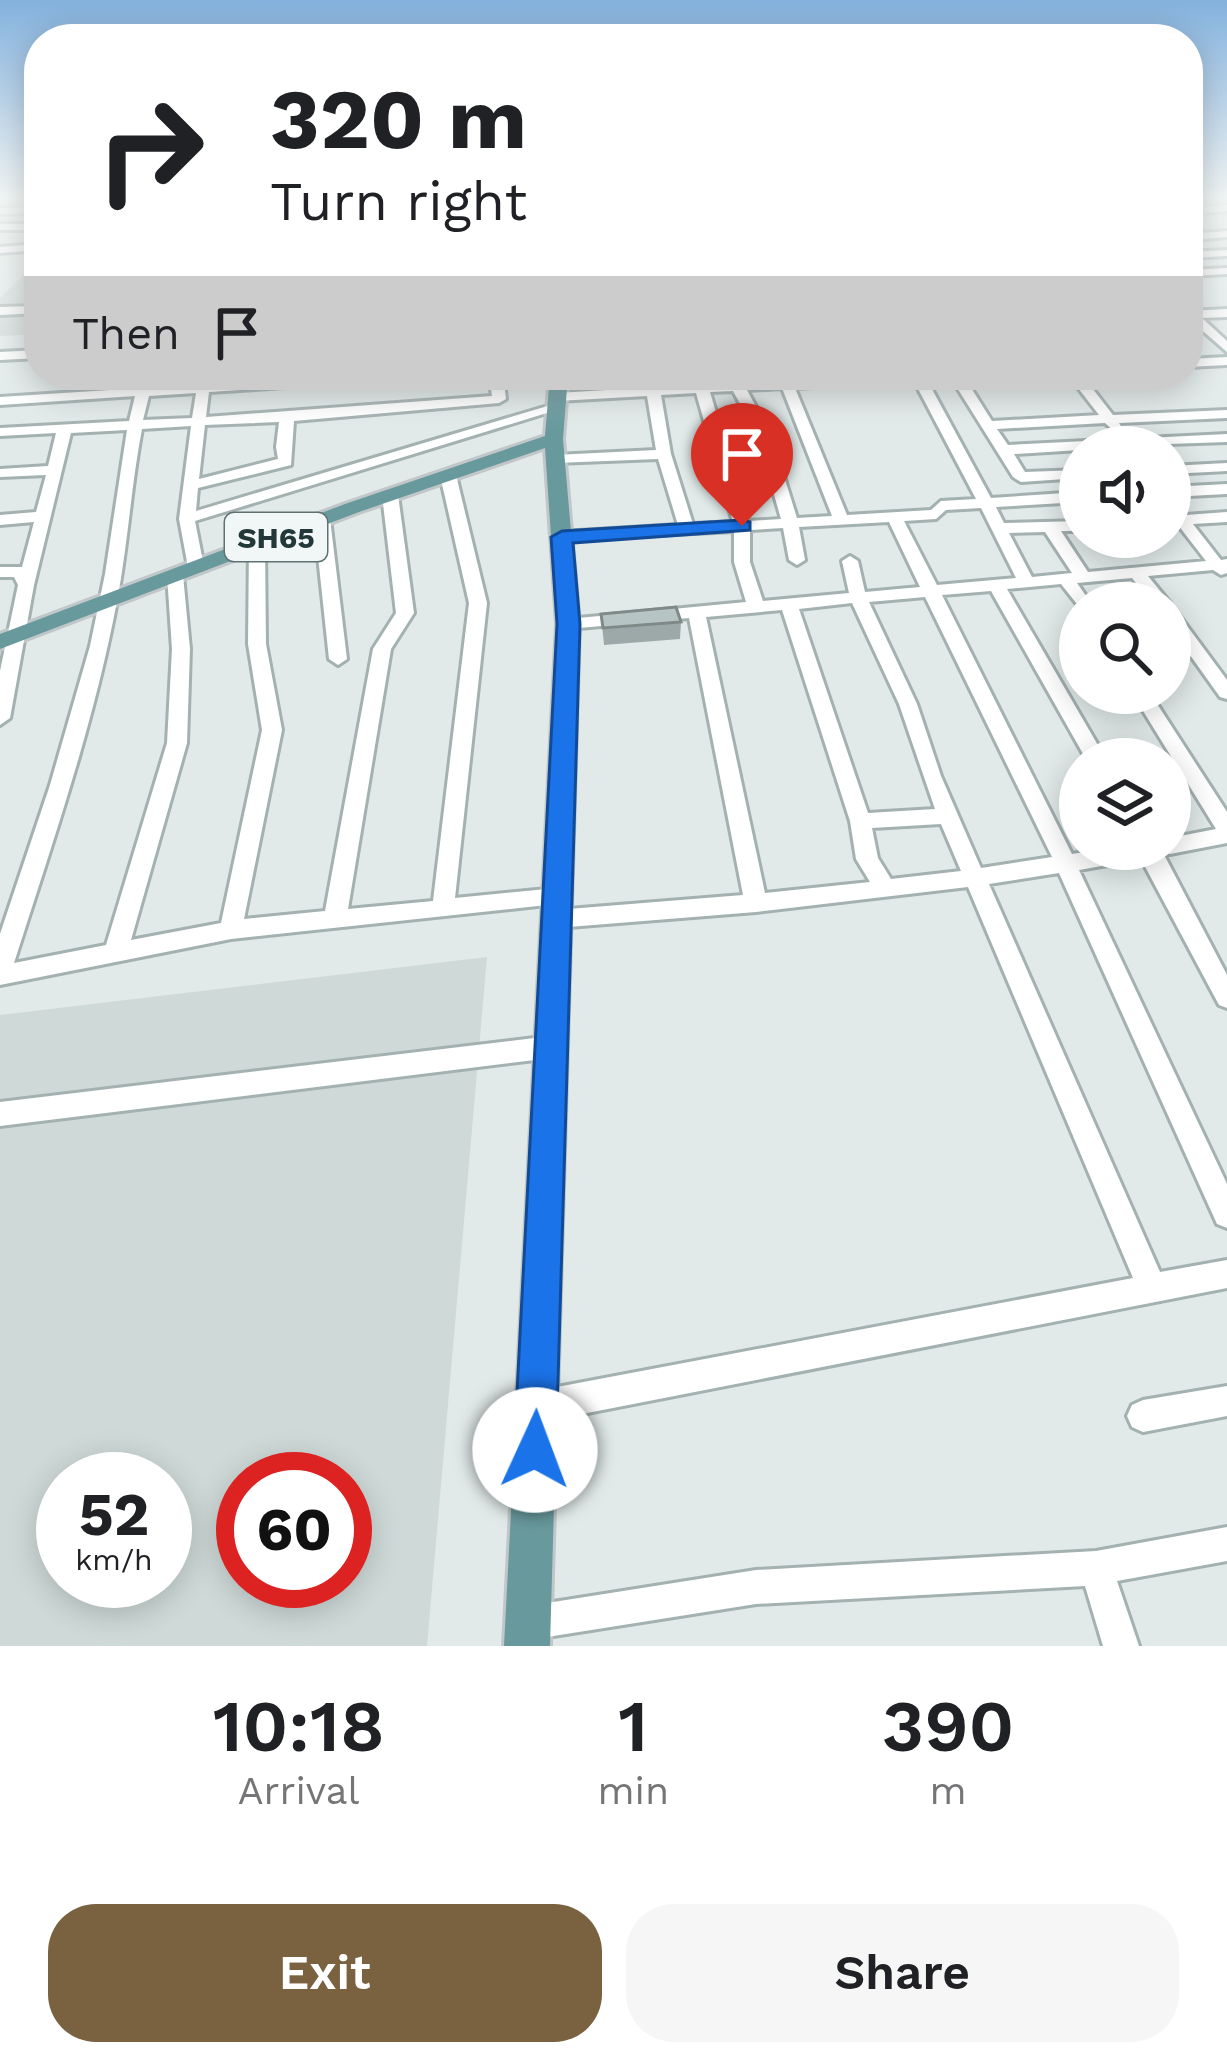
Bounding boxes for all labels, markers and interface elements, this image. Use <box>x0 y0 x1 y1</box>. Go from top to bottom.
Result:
text: 320 m <box>270 70 527 168</box>
icon: right <box>72 72 228 228</box>
text: Turn right <box>270 170 527 233</box>
icon: arrive <box>204 300 270 366</box>
text: Then <box>72 307 180 360</box>
pin <box>691 403 793 526</box>
icon: arrive <box>709 421 775 487</box>
map controls <box>1059 426 1191 870</box>
button: sound <box>1059 426 1191 558</box>
road number: SH65 <box>225 513 327 561</box>
button: search <box>1059 582 1191 714</box>
button: layers <box>1059 738 1191 870</box>
position arrow <box>472 1387 598 1513</box>
speed limit sign: 60 <box>216 1452 372 1608</box>
text: 52 <box>79 1479 149 1550</box>
text: km/h <box>75 1542 153 1577</box>
text: 10:18 <box>213 1684 385 1768</box>
text: 1 <box>618 1684 648 1768</box>
text: 390 <box>882 1684 1014 1768</box>
text: Arrival <box>238 1768 360 1813</box>
text: min <box>597 1768 669 1813</box>
text: m <box>929 1768 967 1813</box>
button: Exit <box>48 1904 602 2042</box>
button: Share <box>626 1904 1179 2042</box>

